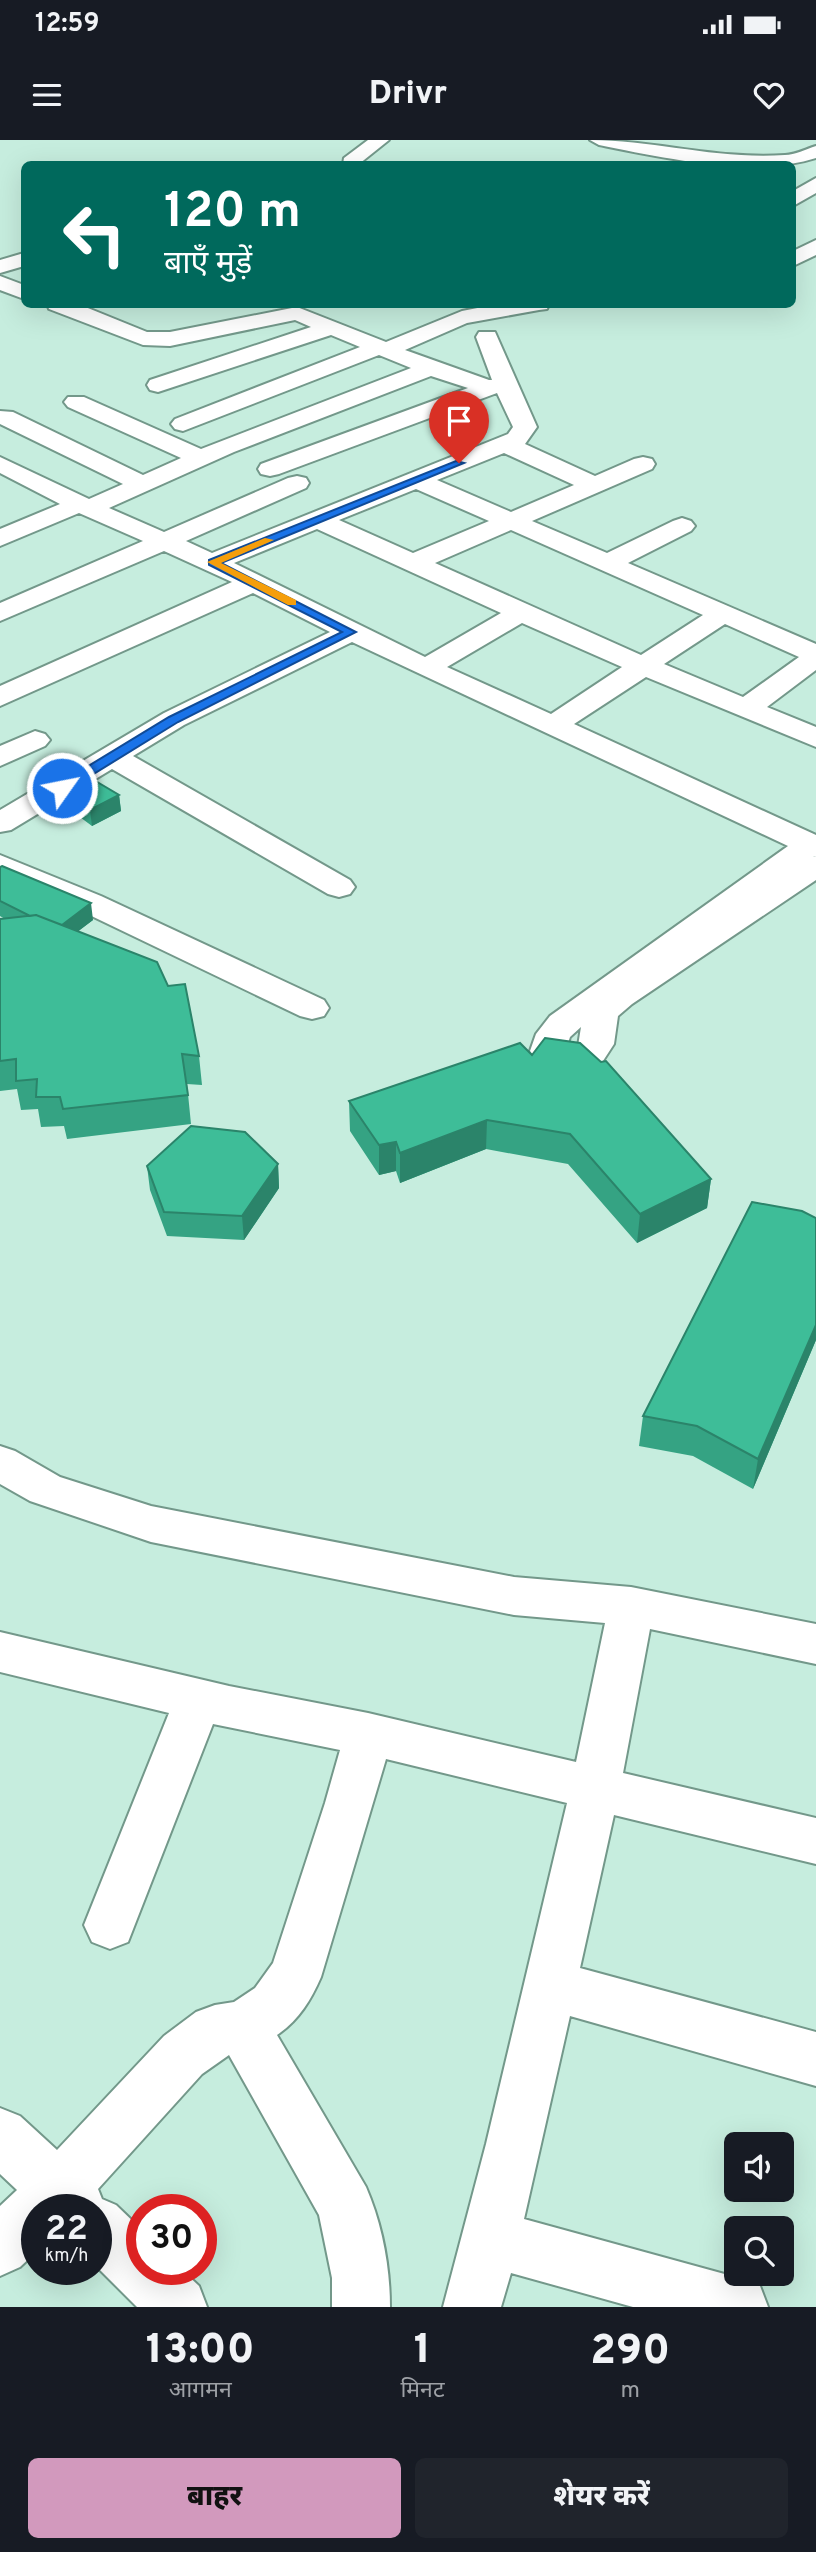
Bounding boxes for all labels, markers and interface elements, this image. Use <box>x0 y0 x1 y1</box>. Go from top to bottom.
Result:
text: 12:59 <box>35 8 100 41</box>
text: Drivr <box>369 75 447 115</box>
icon: menu <box>28 76 66 114</box>
icon: heart <box>750 76 788 114</box>
text: 120 m <box>164 183 301 245</box>
icon: left <box>49 189 140 280</box>
text: बाएँ मुड़ें <box>164 245 252 285</box>
pin <box>429 391 489 463</box>
icon: arrive <box>440 402 478 440</box>
position arrow <box>25 751 99 825</box>
map controls <box>724 2132 794 2286</box>
button: sound <box>724 2132 794 2202</box>
speed limit sign: 30 <box>126 2194 217 2285</box>
text: 22 <box>45 2208 88 2252</box>
button: search <box>724 2216 794 2286</box>
text: km/h <box>45 2245 88 2268</box>
text: 13:00 <box>146 2325 255 2378</box>
text: 1 <box>414 2325 431 2378</box>
text: 290 <box>590 2326 670 2379</box>
text: आगमन <box>169 2377 232 2406</box>
text: मिनट <box>400 2377 444 2406</box>
text: m <box>620 2377 640 2406</box>
button: बाहर <box>28 2458 401 2538</box>
button: शेयर करें <box>415 2458 788 2538</box>

